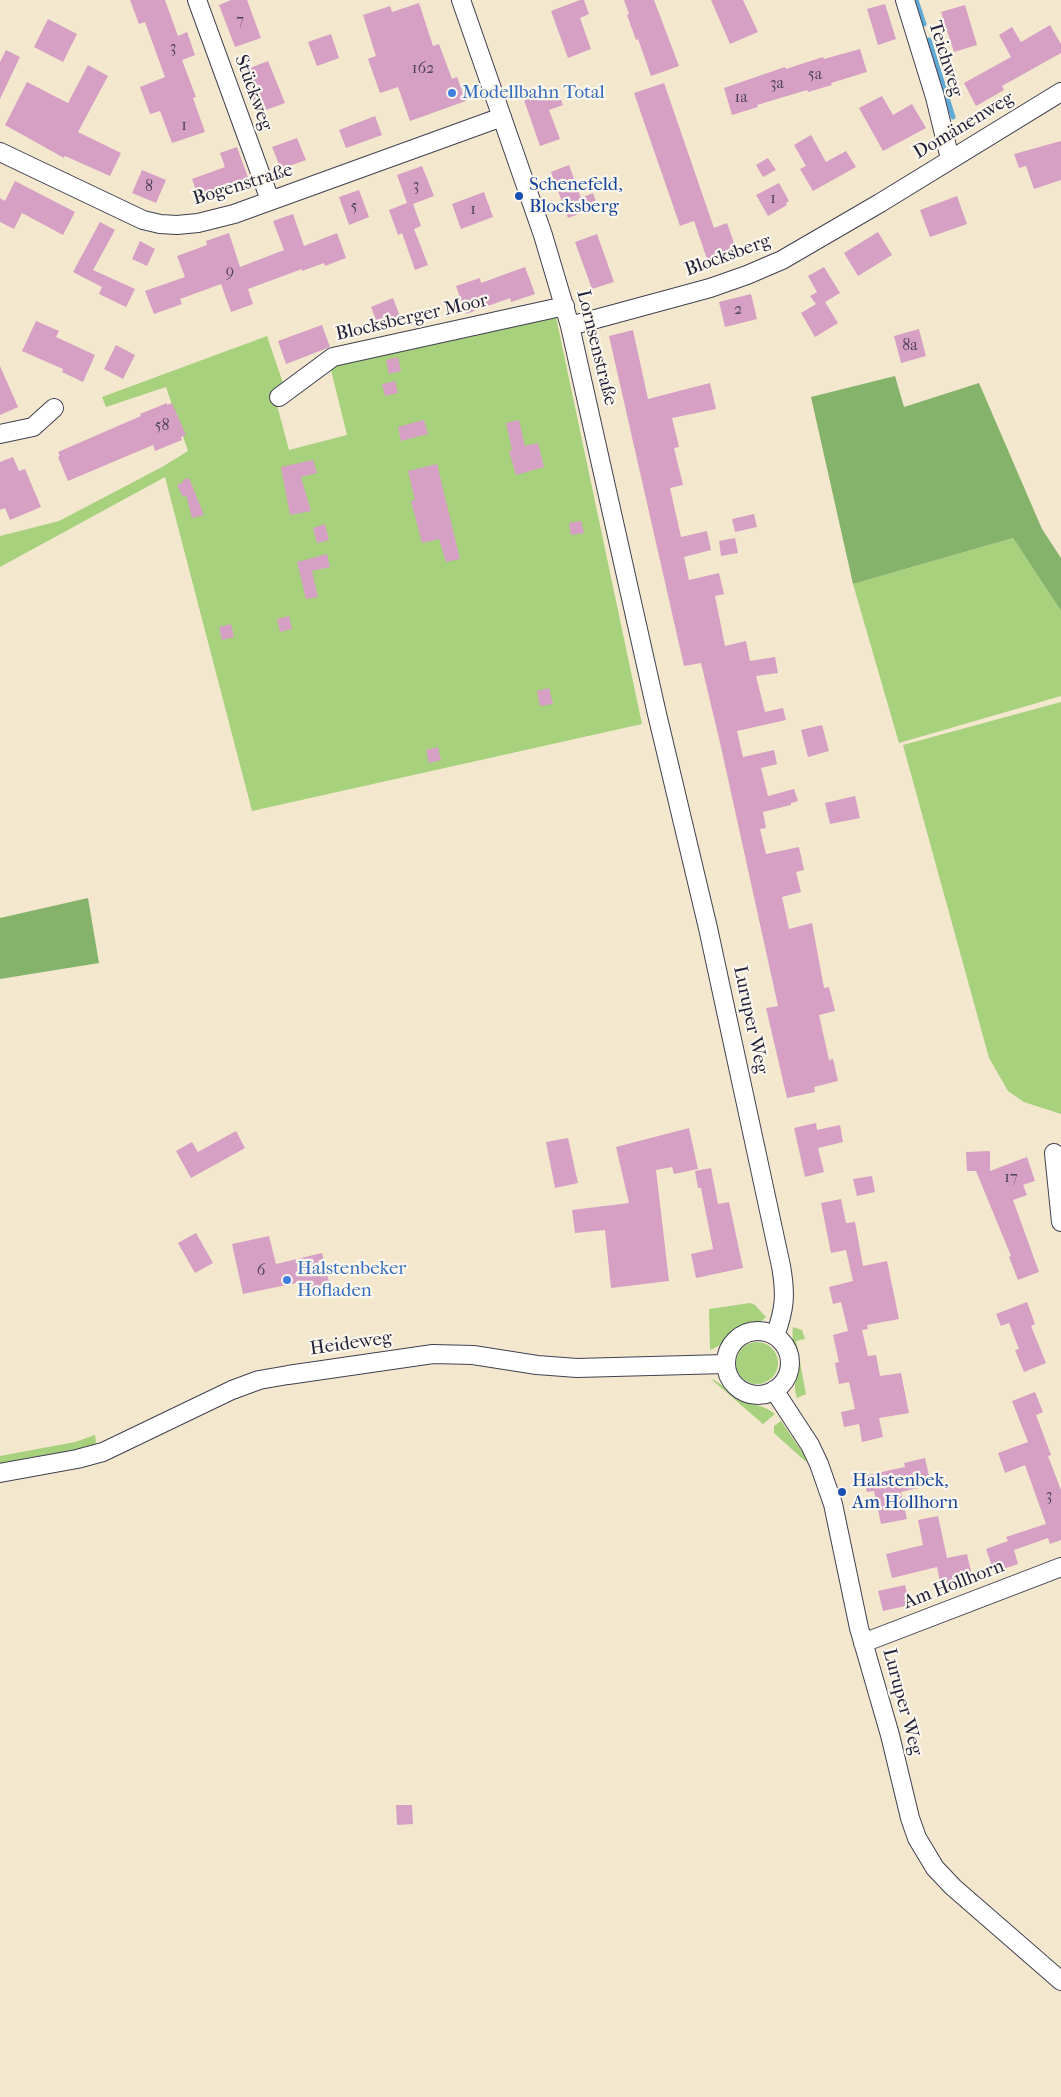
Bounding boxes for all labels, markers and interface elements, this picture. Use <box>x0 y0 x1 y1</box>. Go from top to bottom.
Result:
house number: 7 <box>236 11 244 31</box>
street label: Teichweg <box>923 18 967 100</box>
house number: 3 <box>170 38 176 58</box>
street label: Stückweg <box>229 52 277 134</box>
house number: 162 <box>412 59 434 79</box>
house number: 5a <box>808 65 822 85</box>
house number: 3a <box>770 74 784 94</box>
place label: Modellbahn Total <box>462 82 605 104</box>
marker: Modellbahn Total <box>446 87 458 99</box>
street label: Domänenweg <box>910 87 1018 165</box>
house number: 1a <box>734 88 748 108</box>
house number: 1 <box>181 116 187 136</box>
street label: Bogenstraße <box>190 159 296 211</box>
place label: Schenefeld, Blocksberg <box>529 174 623 218</box>
house number: 3 <box>413 176 419 196</box>
house number: 8 <box>145 177 153 197</box>
house number: 1 <box>770 189 776 209</box>
marker: Schenefeld, Blocksberg <box>513 190 525 202</box>
house number: 5 <box>351 197 357 217</box>
house number: 1 <box>470 200 476 220</box>
street label: Blocksberg <box>682 230 774 282</box>
house number: 9 <box>226 262 234 282</box>
street label: Lornsenstraße <box>571 288 621 408</box>
street label: Blocksberger Moor <box>334 289 490 347</box>
house number: 2 <box>734 300 742 320</box>
house number: 8a <box>902 336 918 356</box>
house number: 58 <box>155 416 169 436</box>
street label: Luruper Weg <box>727 964 773 1076</box>
house number: 17 <box>1004 1168 1018 1188</box>
place label: Halstenbeker Hofladen <box>297 1258 406 1302</box>
house number: 6 <box>257 1261 265 1281</box>
marker: Halstenbeker Hofladen <box>281 1274 293 1286</box>
street label: Heideweg <box>309 1327 393 1361</box>
place label: Halstenbek, Am Hollhorn <box>852 1470 958 1514</box>
marker: Halstenbek, Am Hollhorn <box>836 1486 848 1498</box>
house number: 3 <box>1046 1486 1052 1506</box>
street label: Am Hollhorn <box>900 1555 1008 1615</box>
street label: Luruper Weg <box>877 1646 927 1758</box>

